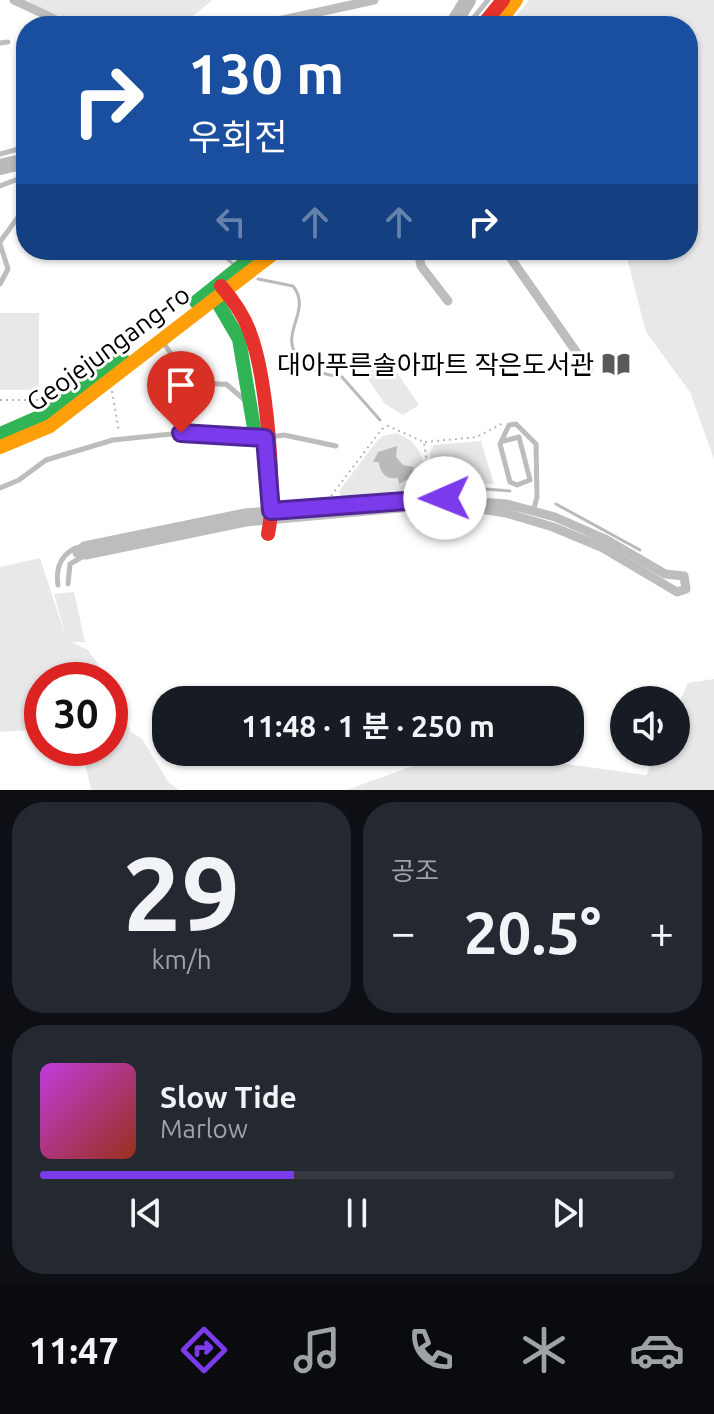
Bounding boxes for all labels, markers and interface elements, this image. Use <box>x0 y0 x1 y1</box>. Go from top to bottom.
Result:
text: 130 m <box>188 42 344 105</box>
icon: right <box>56 48 160 152</box>
text: 우회전 <box>188 116 287 157</box>
icon: left <box>209 200 253 244</box>
icon: ahead <box>293 200 337 244</box>
icon: ahead <box>377 200 421 244</box>
icon: right <box>461 200 505 244</box>
street label: Geojejungang-ro <box>21 279 195 417</box>
library icon: 대아푸른솔아파트 작은도서관 <box>601 349 631 379</box>
place label: 대아푸른솔아파트 작은도서관 <box>277 350 594 379</box>
pin <box>147 351 215 433</box>
icon: arrive <box>159 363 203 407</box>
position arrow <box>403 456 487 540</box>
speed limit sign: 30 <box>24 662 128 766</box>
map controls <box>610 686 690 766</box>
button: sound <box>610 686 690 766</box>
text: 11:48 · 1 분 · 250 m <box>241 709 495 743</box>
text: 29 <box>123 834 240 951</box>
text: 공조 <box>391 856 439 885</box>
text: 20.5° <box>464 898 601 965</box>
text: − <box>391 907 416 956</box>
text: + <box>649 907 674 956</box>
text: km/h <box>151 945 212 974</box>
text: Slow Tide <box>160 1080 297 1114</box>
text: Marlow <box>160 1114 248 1143</box>
icon: previous <box>124 1191 168 1235</box>
icon: pause <box>335 1191 379 1235</box>
icon: next <box>546 1191 590 1235</box>
icon: directions <box>176 1322 232 1378</box>
icon: music <box>289 1322 345 1378</box>
icon: phone <box>403 1322 459 1378</box>
icon: climate <box>516 1322 572 1378</box>
icon: car <box>629 1322 685 1378</box>
text: 11:47 <box>29 1330 119 1371</box>

